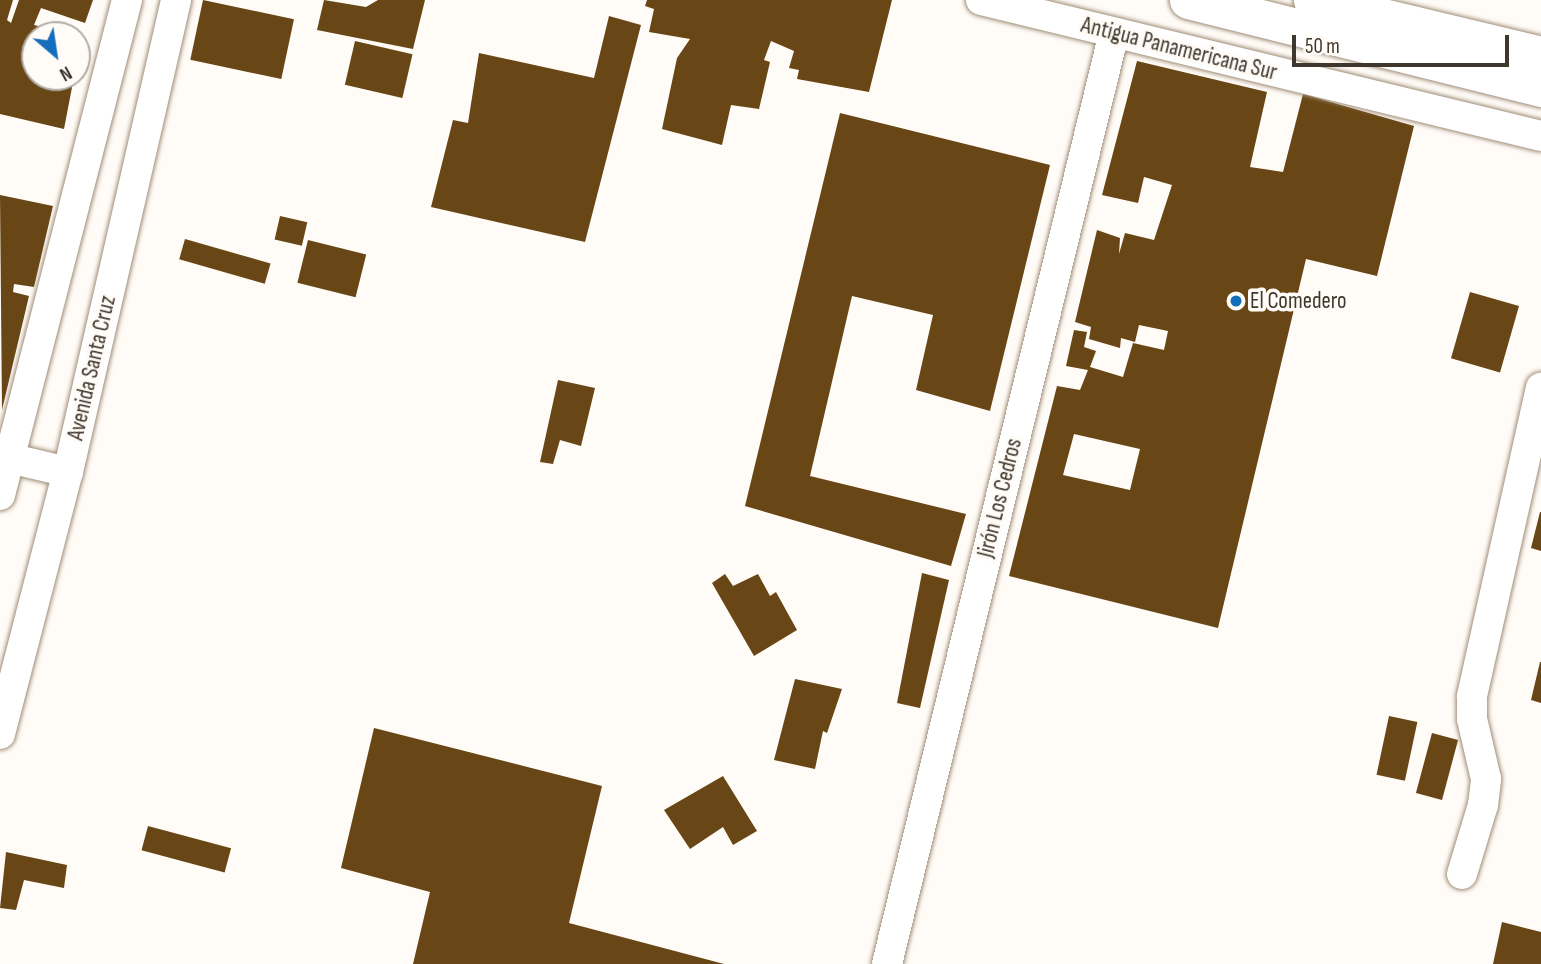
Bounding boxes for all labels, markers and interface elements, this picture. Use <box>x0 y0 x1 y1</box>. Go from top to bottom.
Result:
street label: Antigua Panamericana Sur <box>1078 11 1280 87</box>
north arrow <box>21 21 91 91</box>
scale bar <box>1296 21 1513 65</box>
text: 50 m <box>1305 34 1340 59</box>
text: N <box>55 61 75 86</box>
place label: El Comedero <box>1250 287 1347 315</box>
street label: Avenida Santa Cruz <box>62 293 122 443</box>
marker: El Comedero <box>1228 293 1244 309</box>
street label: Jirón Los Cedros <box>972 436 1028 560</box>

